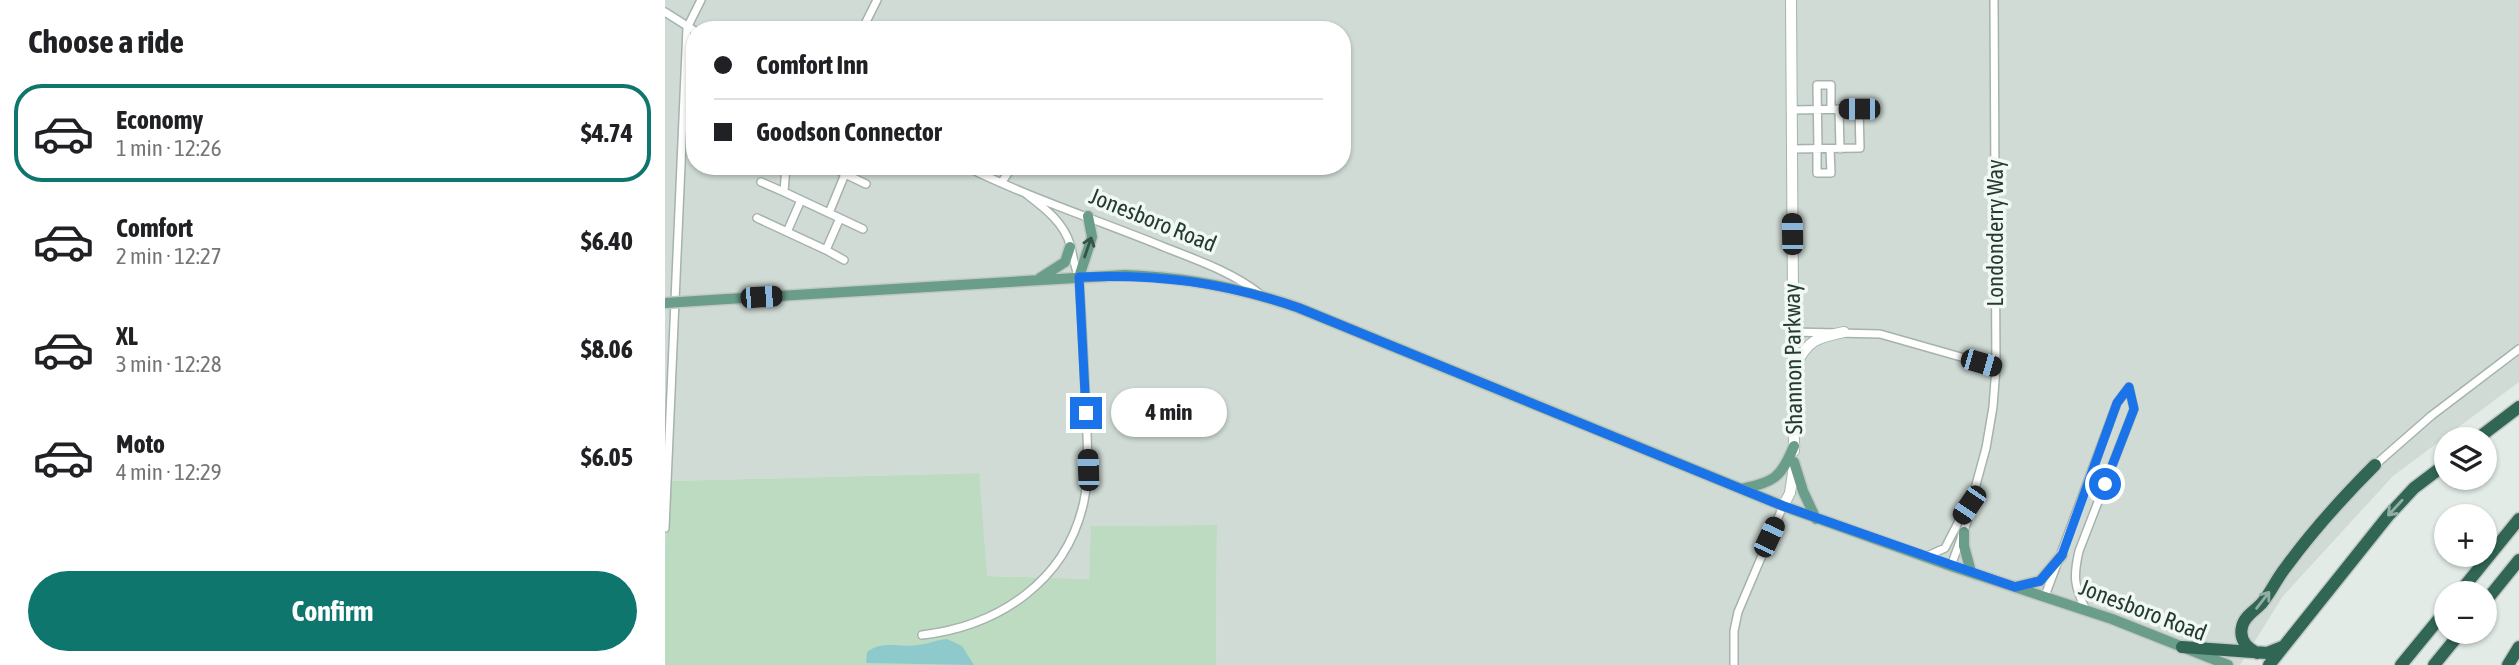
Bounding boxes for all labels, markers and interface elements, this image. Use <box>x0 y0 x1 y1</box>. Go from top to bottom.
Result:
text: Choose a ride <box>28 23 184 60</box>
text: Comfort Inn <box>756 50 868 80</box>
car <box>1839 99 1881 120</box>
icon: car <box>32 102 95 165</box>
text: Economy <box>116 105 203 135</box>
text: Goodson Connector <box>756 117 942 147</box>
text: $4.74 <box>581 118 633 148</box>
text: 1 min · 12:26 <box>116 135 222 161</box>
street label: Londonderry Way <box>1982 159 2008 307</box>
street label: Jonesboro Road <box>1086 183 1220 257</box>
icon: car <box>32 210 95 273</box>
text: Comfort <box>116 213 193 243</box>
car <box>1782 213 1803 255</box>
text: $6.40 <box>581 226 633 256</box>
one-way arrow <box>1083 236 1095 258</box>
text: 2 min · 12:27 <box>116 243 222 269</box>
street label: Shannon Parkway <box>1779 283 1807 435</box>
car <box>740 285 783 309</box>
icon: car <box>32 318 95 381</box>
text: XL <box>116 321 138 351</box>
text: $8.06 <box>581 334 633 364</box>
car <box>1958 347 2005 379</box>
text: 3 min · 12:28 <box>116 351 222 377</box>
callout: 4 min <box>1111 388 1226 438</box>
route end <box>1070 397 1102 429</box>
text: 4 min <box>1146 399 1192 425</box>
icon: car <box>32 426 95 489</box>
map controls <box>2434 427 2497 644</box>
button: layers <box>2434 427 2497 490</box>
text: Moto <box>116 429 165 459</box>
text: $6.05 <box>581 442 633 472</box>
car <box>1077 449 1100 491</box>
text: 4 min · 12:29 <box>116 459 222 485</box>
route start <box>2089 468 2121 500</box>
car <box>1949 482 1990 528</box>
one-way arrow <box>2387 499 2404 516</box>
button: + <box>2434 504 2497 567</box>
car <box>1751 514 1788 560</box>
button: Confirm <box>28 571 637 651</box>
street label: Jonesboro Road <box>2076 574 2210 646</box>
button: − <box>2434 581 2497 644</box>
one-way arrow <box>2255 591 2270 609</box>

